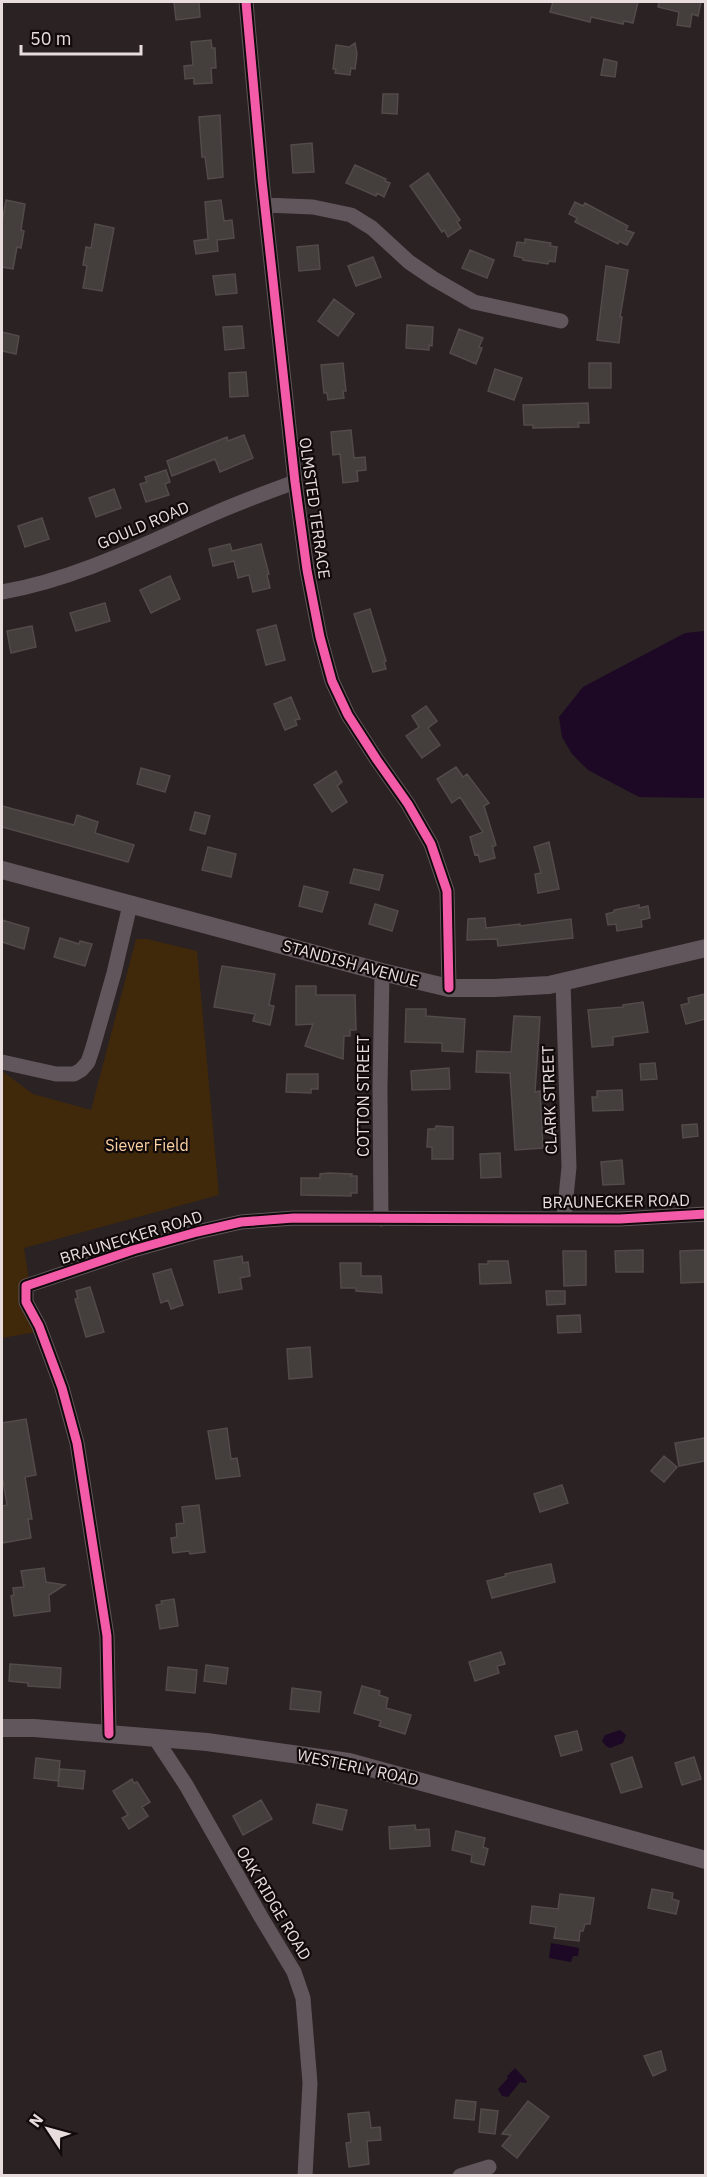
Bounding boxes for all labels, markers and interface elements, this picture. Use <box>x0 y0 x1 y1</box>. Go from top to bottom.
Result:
scale bar <box>21 18 141 56</box>
text: 50 m <box>30 27 72 50</box>
street label: OLMSTED TERRACE <box>295 436 335 580</box>
street label: GOULD ROAD <box>94 497 192 553</box>
street label: STANDISH AVENUE <box>281 935 421 991</box>
street label: COTTON STREET <box>353 1035 373 1157</box>
street label: CLARK STREET <box>537 1045 561 1155</box>
park label: Siever Field <box>105 1135 189 1155</box>
street label: BRAUNECKER ROAD <box>542 1190 690 1212</box>
street label: BRAUNECKER ROAD <box>57 1206 205 1268</box>
street label: WESTERLY ROAD <box>295 1744 421 1790</box>
street label: OAK RIDGE ROAD <box>232 1843 316 1963</box>
north arrow <box>18 2099 78 2159</box>
text: N <box>24 2110 47 2131</box>

